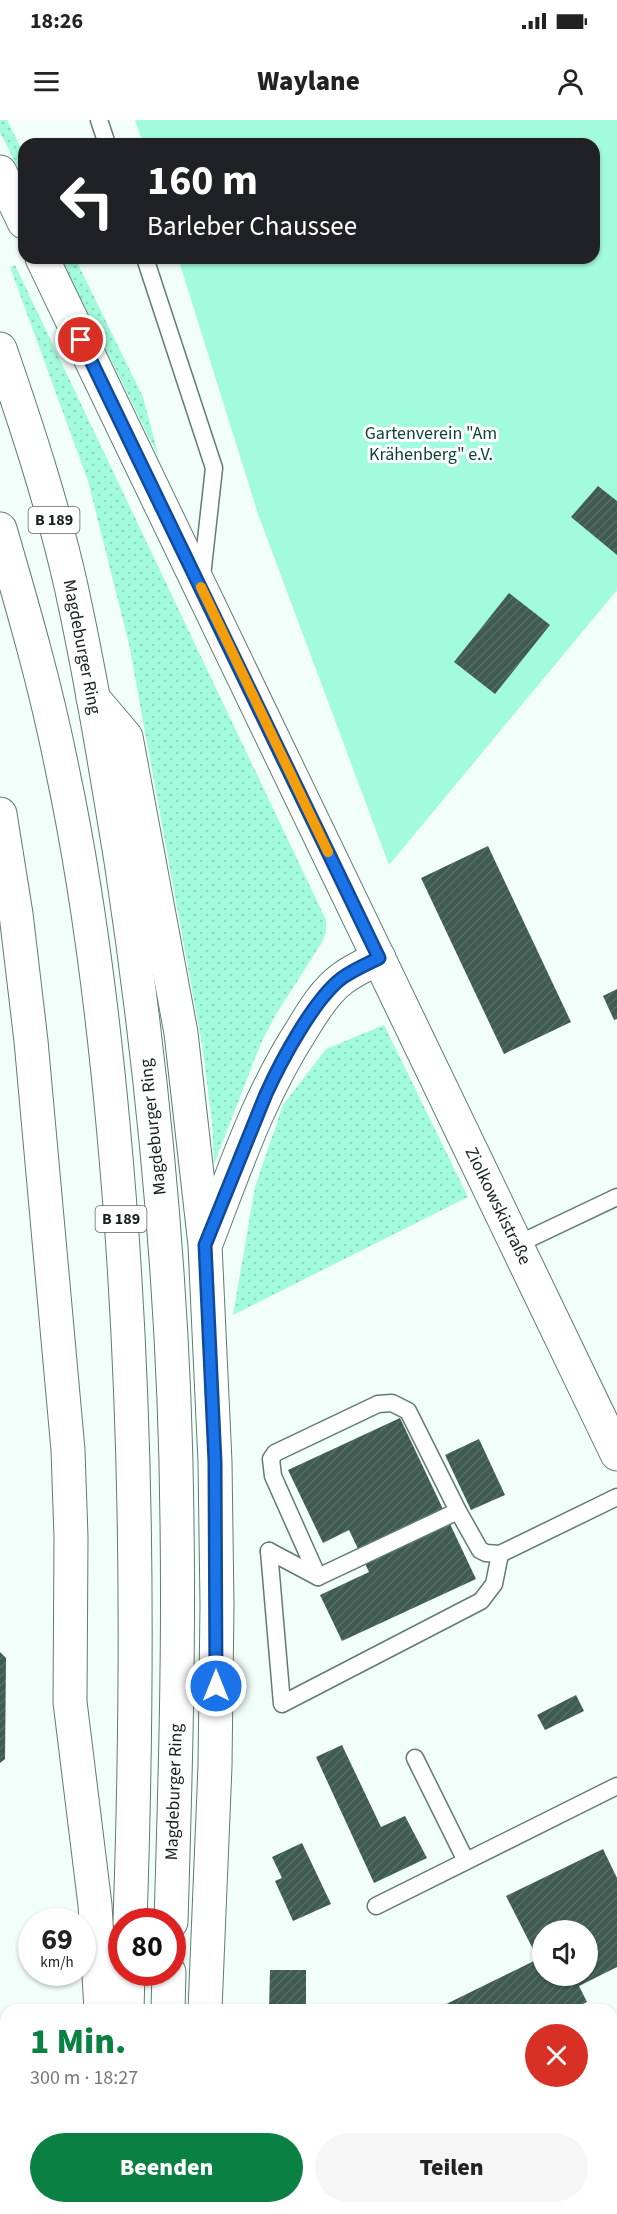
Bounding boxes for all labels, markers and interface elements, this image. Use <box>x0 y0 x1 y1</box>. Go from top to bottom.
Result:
text: 18:26 <box>30 5 83 37</box>
text: Waylane <box>257 62 360 101</box>
icon: menu <box>30 65 63 98</box>
icon: person <box>554 65 587 98</box>
text: 160 m <box>147 151 258 211</box>
icon: left <box>48 162 126 240</box>
text: Barleber Chaussee <box>147 207 357 246</box>
pin <box>55 314 106 365</box>
icon: arrive <box>64 323 97 356</box>
park label: Gartenverein "Am Krähenberg" e.V. <box>365 421 497 467</box>
road number: B 189 <box>28 507 80 533</box>
street label: Magdeburger Ring <box>57 577 107 717</box>
street label: Magdeburger Ring <box>133 1058 173 1196</box>
street label: Ziolkowskistraße <box>459 1143 537 1269</box>
road number: B 189 <box>96 1206 146 1232</box>
position arrow <box>184 1654 248 1718</box>
street label: Magdeburger Ring <box>159 1723 189 1861</box>
speed limit sign: 80 <box>108 1908 186 1986</box>
text: 69 <box>41 1918 73 1961</box>
map controls <box>532 1920 598 1986</box>
button: sound <box>532 1920 598 1986</box>
text: km/h <box>40 1952 74 1973</box>
text: 1 Min. <box>30 2016 126 2067</box>
button: close <box>525 2024 588 2087</box>
text: 300 m · 18:27 <box>30 2064 138 2092</box>
button: Beenden <box>30 2133 303 2202</box>
button: Teilen <box>315 2133 588 2202</box>

